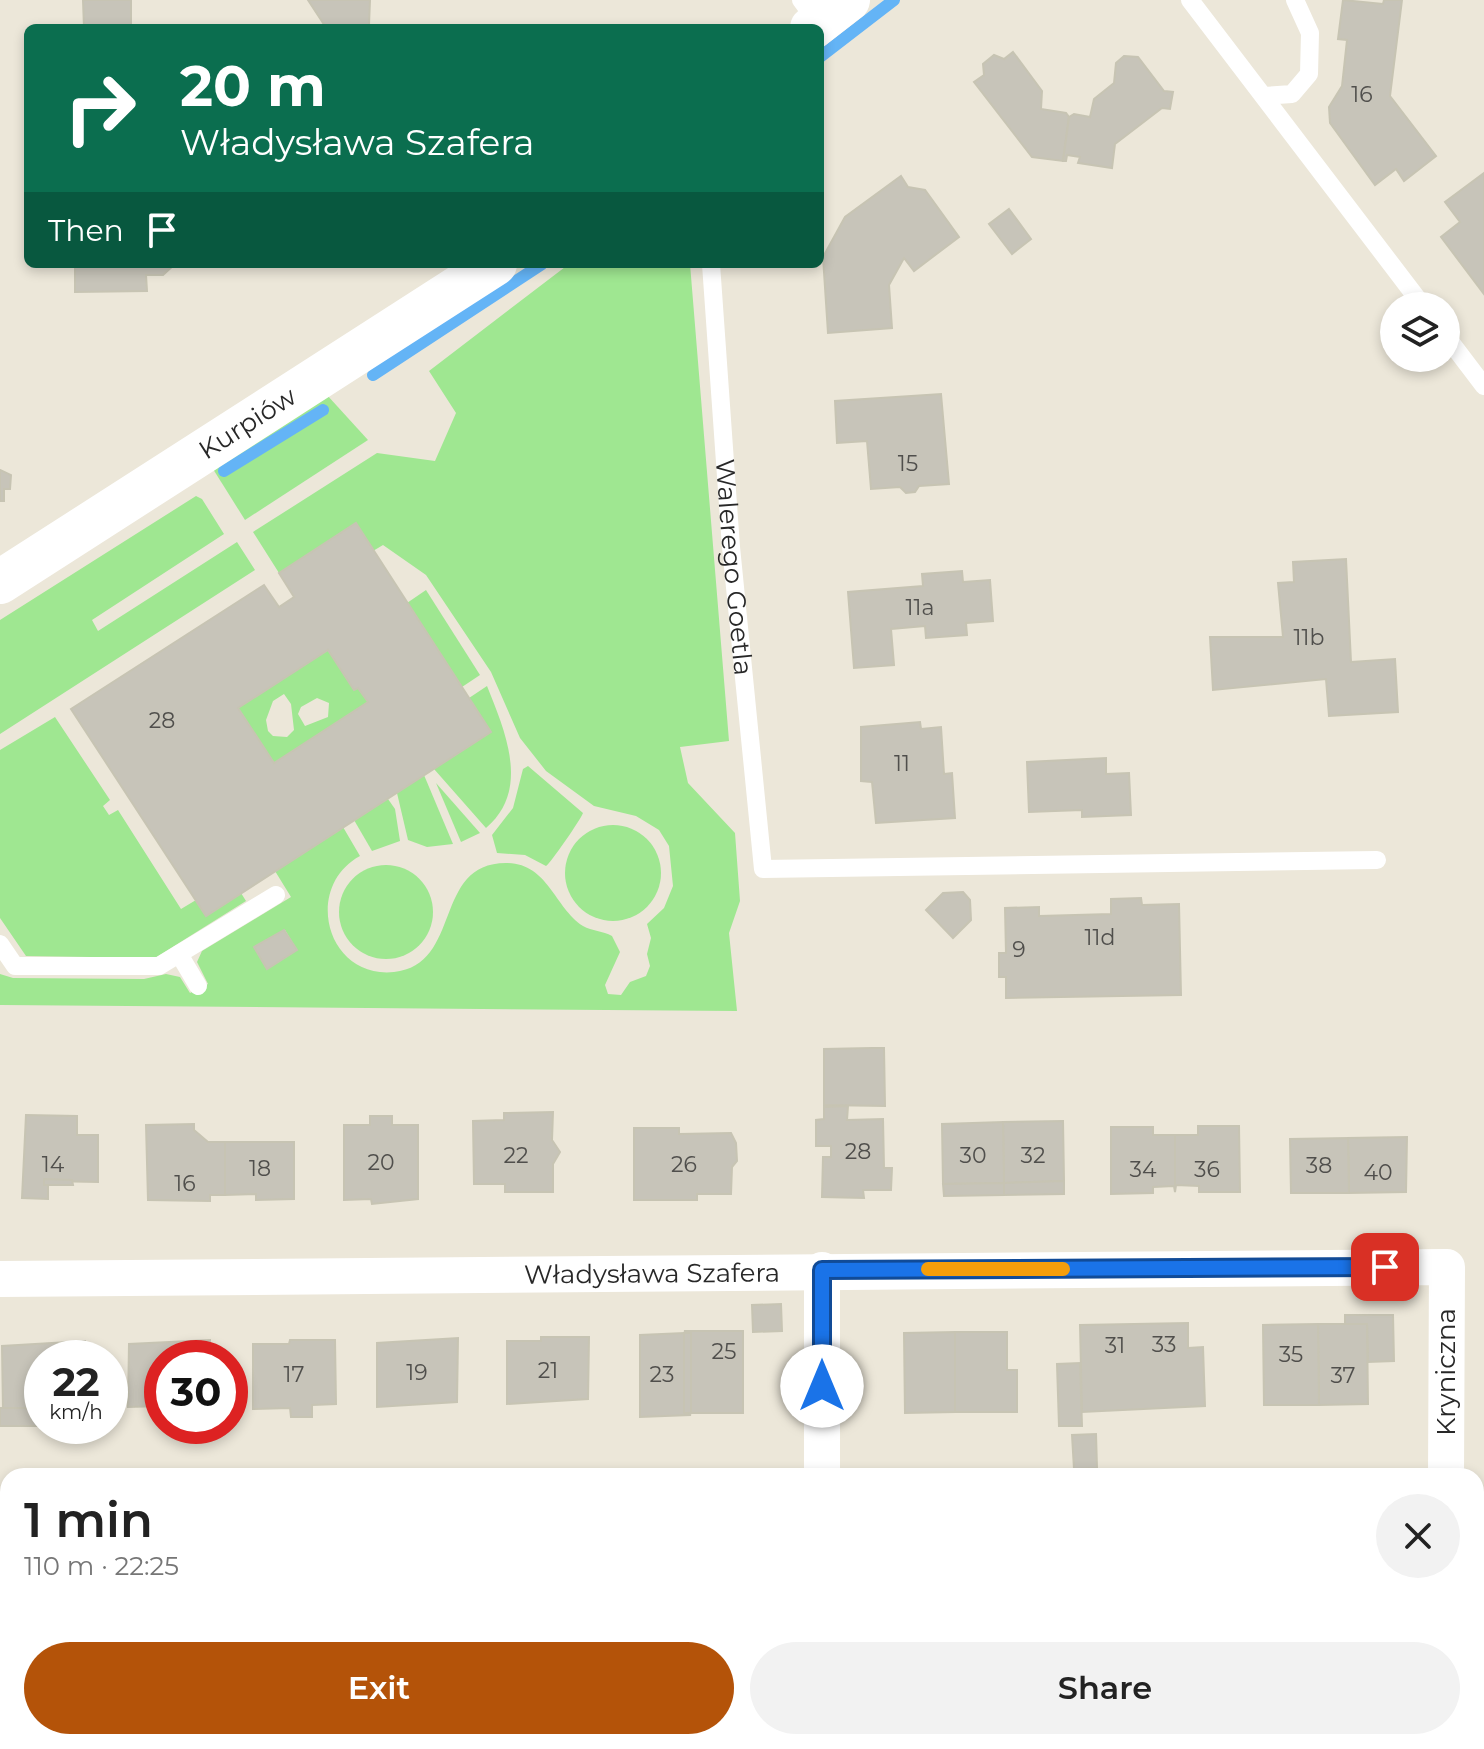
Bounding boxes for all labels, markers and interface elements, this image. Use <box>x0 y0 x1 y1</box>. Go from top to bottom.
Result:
text: 20 m <box>180 52 326 120</box>
icon: right <box>48 56 152 160</box>
house number: 16 <box>1351 81 1373 108</box>
text: Władysława Szafera <box>180 120 535 164</box>
icon: arrive <box>140 208 184 252</box>
text: Then <box>48 212 124 249</box>
map controls <box>1380 292 1460 372</box>
button: layers <box>1380 292 1460 372</box>
street label: Kurpiów <box>193 380 302 466</box>
house number: 15 <box>898 450 918 477</box>
street label: Walerego Goetla <box>709 458 760 677</box>
house number: 11a <box>906 594 934 621</box>
house number: 11b <box>1294 624 1324 651</box>
house number: 28 <box>149 707 175 734</box>
house number: 11 <box>894 750 910 777</box>
house number: 11d <box>1085 924 1115 951</box>
house number: 9 <box>1012 936 1026 963</box>
house number: 28 <box>845 1138 871 1165</box>
house number: 22 <box>504 1142 529 1169</box>
house number: 30 <box>960 1142 986 1169</box>
house number: 32 <box>1021 1142 1045 1169</box>
house number: 20 <box>367 1149 395 1176</box>
house number: 14 <box>42 1151 65 1178</box>
house number: 26 <box>671 1151 697 1178</box>
house number: 38 <box>1306 1152 1332 1179</box>
house number: 18 <box>249 1155 271 1182</box>
house number: 34 <box>1130 1156 1157 1183</box>
house number: 36 <box>1194 1156 1220 1183</box>
house number: 40 <box>1363 1159 1393 1186</box>
house number: 16 <box>174 1170 196 1197</box>
pin <box>1351 1233 1419 1301</box>
icon: arrive <box>1363 1245 1407 1289</box>
street label: Władysława Szafera <box>524 1257 780 1291</box>
street label: Kryniczna <box>1430 1308 1462 1436</box>
house number: 33 <box>1152 1331 1176 1358</box>
house number: 31 <box>1105 1332 1125 1359</box>
house number: 25 <box>712 1338 736 1365</box>
speed limit sign: 30 <box>144 1340 248 1444</box>
house number: 35 <box>1279 1341 1303 1368</box>
position arrow <box>780 1344 864 1428</box>
text: 22 <box>52 1357 100 1406</box>
house number: 21 <box>538 1357 558 1384</box>
house number: 19 <box>406 1359 428 1386</box>
house number: 17 <box>284 1361 304 1388</box>
house number: 23 <box>650 1361 674 1388</box>
house number: 37 <box>1330 1362 1356 1389</box>
text: km/h <box>49 1400 103 1424</box>
text: 1 min <box>24 1491 153 1549</box>
button: close <box>1376 1494 1460 1578</box>
text: 110 m · 22:25 <box>24 1550 179 1582</box>
button: Exit <box>24 1642 734 1734</box>
button: Share <box>750 1642 1460 1734</box>

